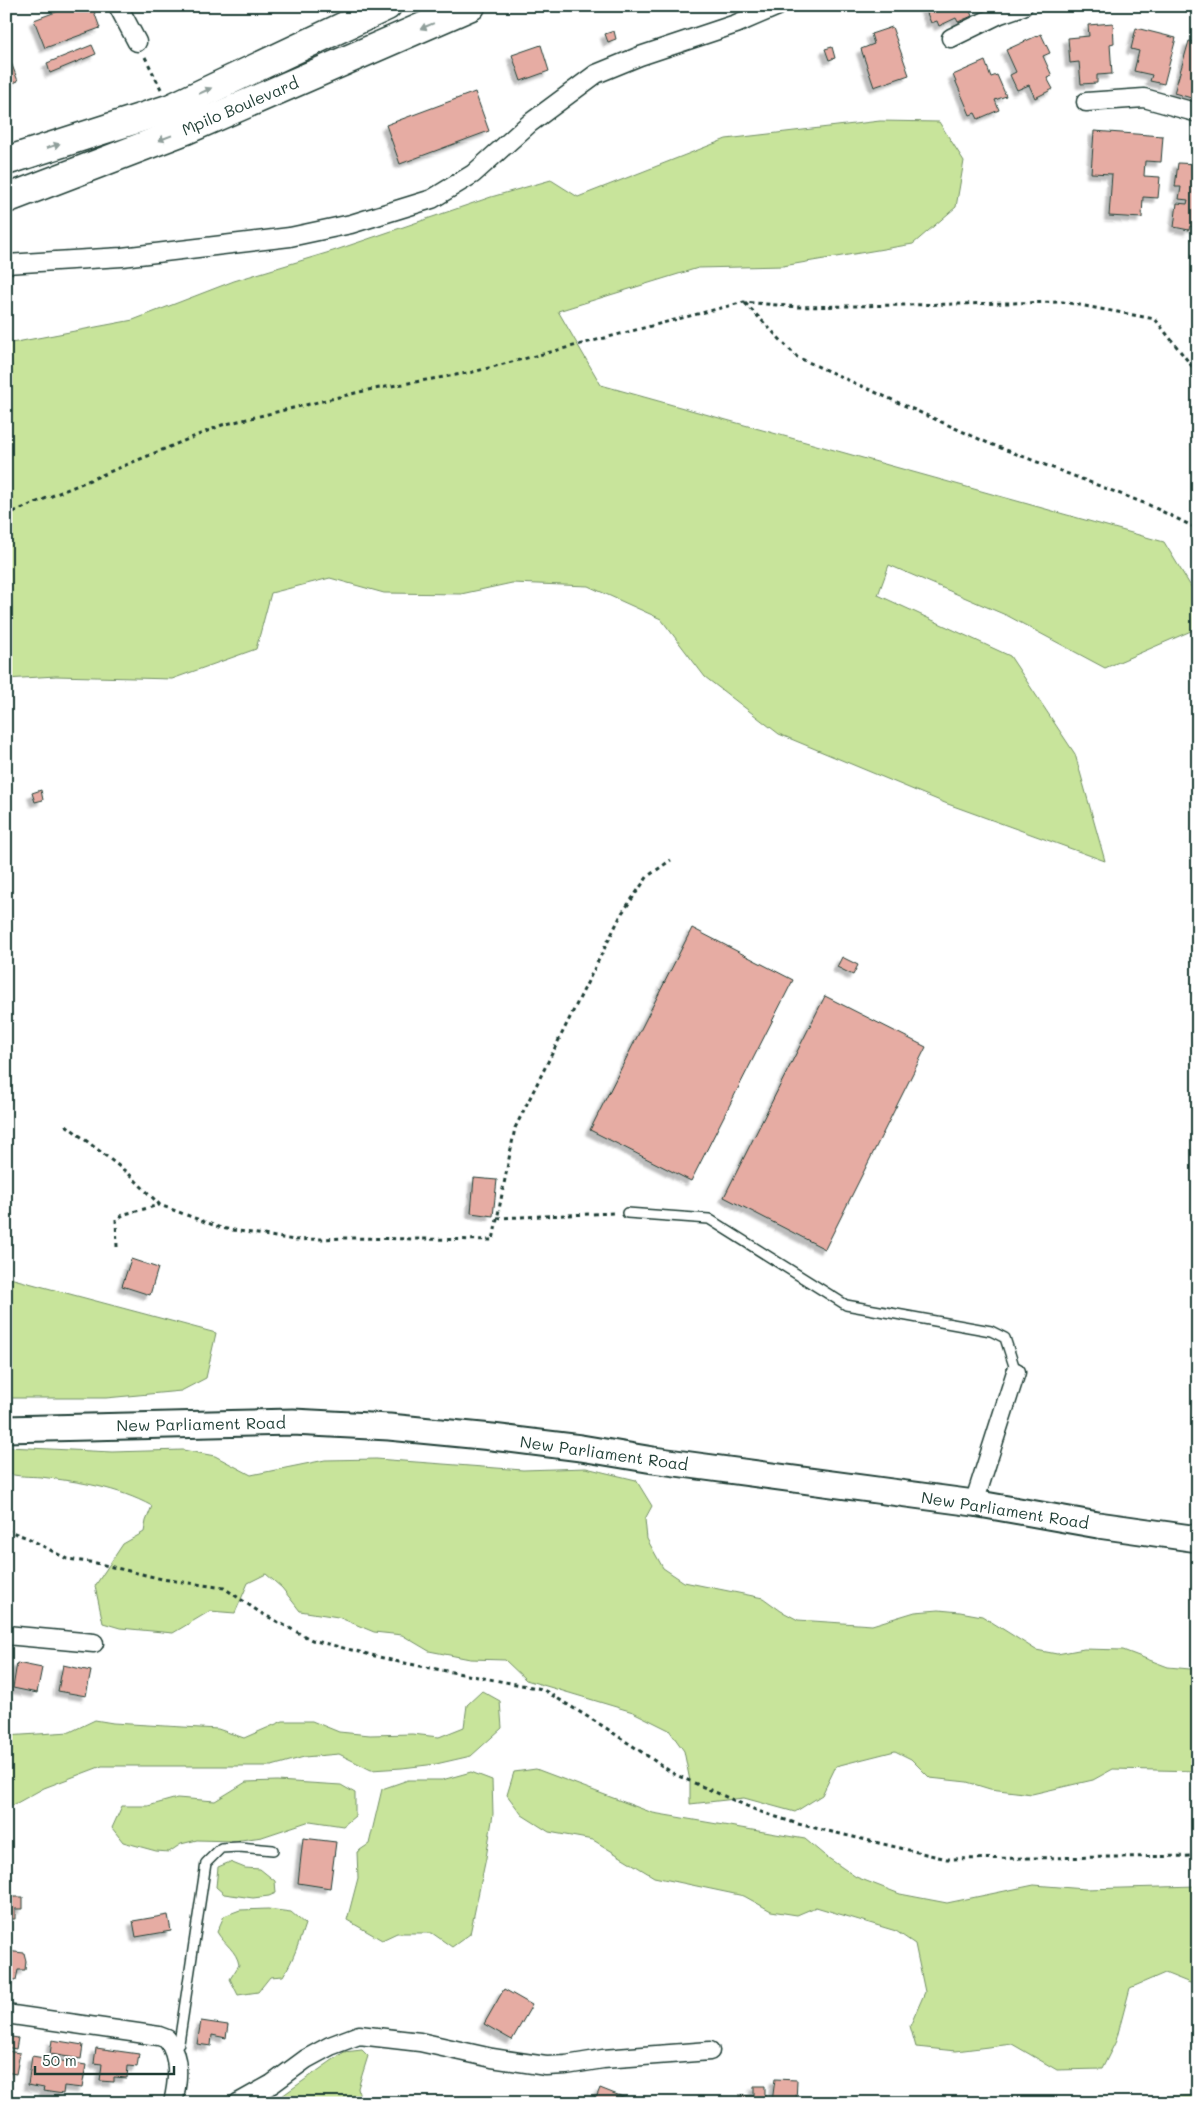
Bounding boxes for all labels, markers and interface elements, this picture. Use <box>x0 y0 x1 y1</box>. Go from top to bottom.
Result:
one-way arrow <box>420 22 434 30</box>
street label: Mpilo Boulevard <box>178 71 301 140</box>
one-way arrow <box>198 87 213 96</box>
one-way arrow <box>158 135 172 143</box>
one-way arrow <box>45 142 60 149</box>
street label: New Parliament Road <box>116 1412 286 1435</box>
street label: New Parliament Road <box>519 1430 689 1475</box>
street label: New Parliament Road <box>920 1486 1090 1533</box>
scale bar <box>35 2044 174 2076</box>
text: 50 m <box>42 2050 77 2070</box>

